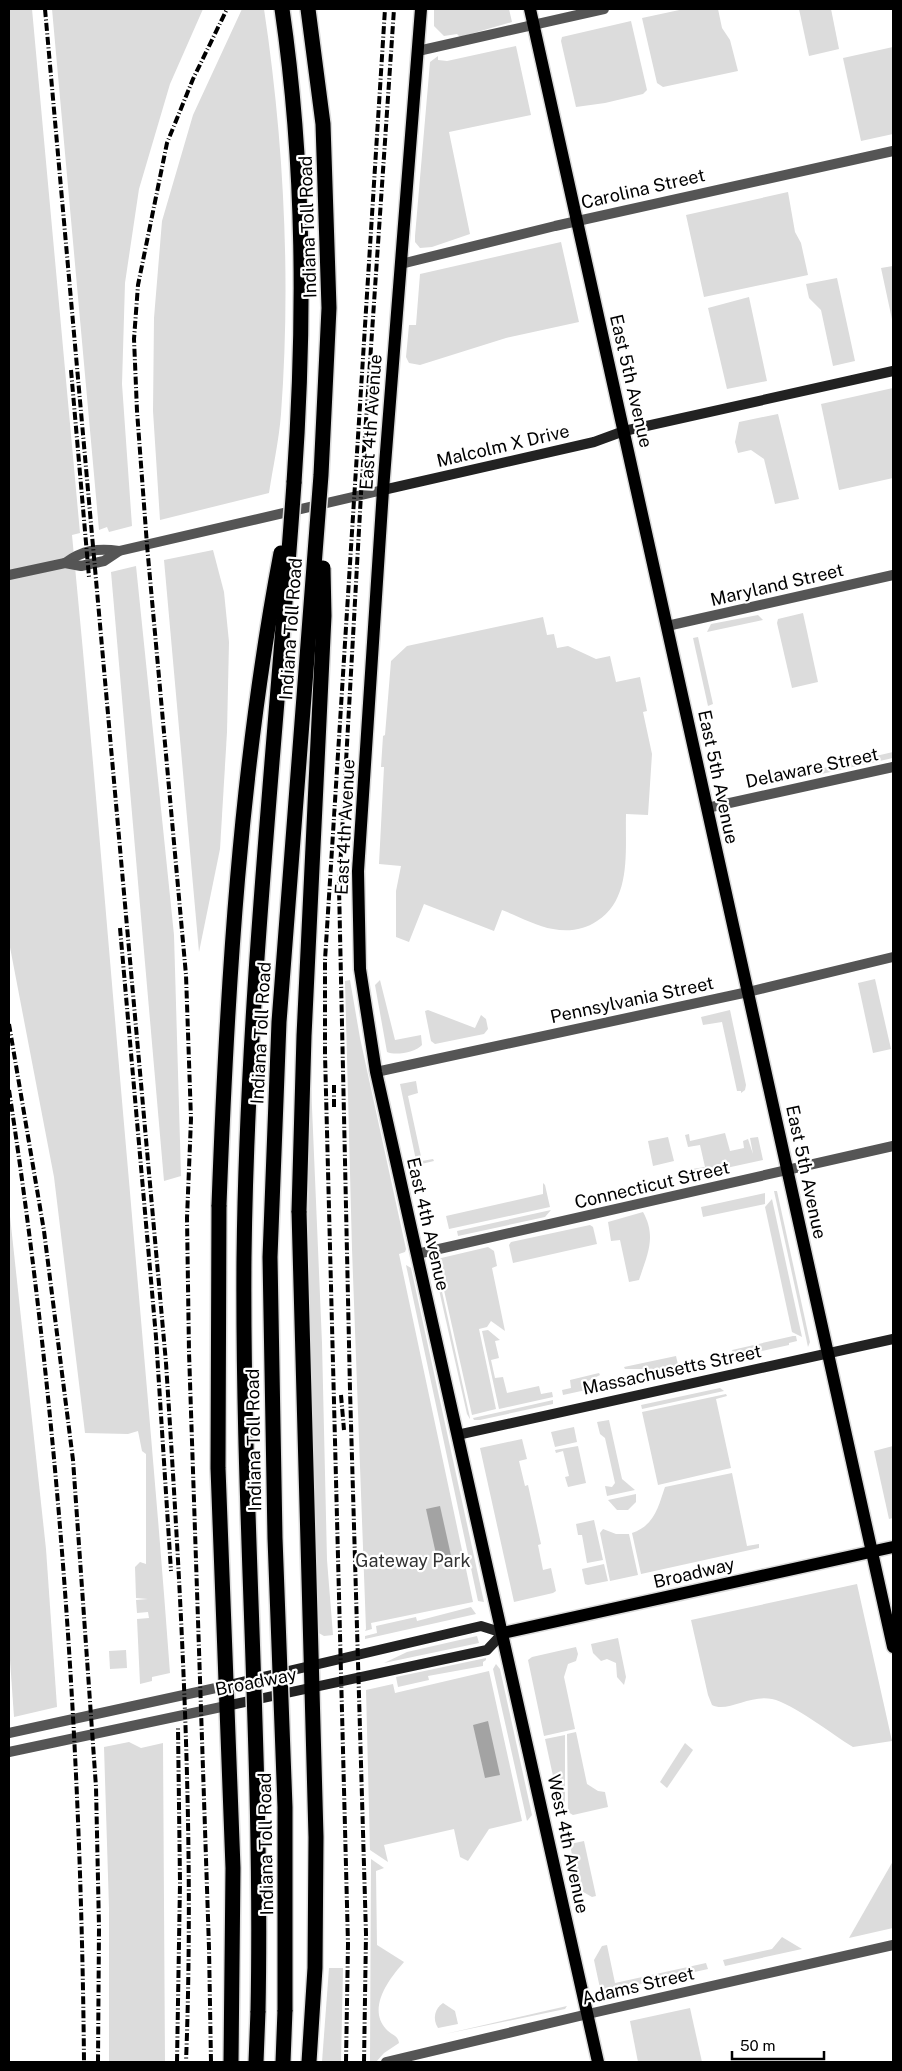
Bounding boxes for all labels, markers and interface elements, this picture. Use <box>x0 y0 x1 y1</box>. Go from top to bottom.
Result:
street label: Indiana Toll Road <box>295 155 320 299</box>
street label: Carolina Street <box>579 164 707 213</box>
street label: East 5th Avenue <box>606 312 657 450</box>
street label: East 4th Avenue <box>355 353 386 491</box>
street label: Malcolm X Drive <box>434 420 571 471</box>
street label: Indiana Toll Road <box>275 557 306 701</box>
street label: Maryland Street <box>708 559 846 610</box>
street label: East 5th Avenue <box>694 708 743 846</box>
street label: Delaware Street <box>743 743 880 792</box>
street label: East 4th Avenue <box>330 758 359 895</box>
street label: Indiana Toll Road <box>246 961 275 1105</box>
street label: Pennsylvania Street <box>548 972 716 1027</box>
street label: East 5th Avenue <box>782 1103 831 1241</box>
street label: East 4th Avenue <box>403 1155 454 1293</box>
street label: Connecticut Street <box>572 1156 731 1213</box>
street label: Massachusetts Street <box>581 1340 763 1399</box>
street label: Indiana Toll Road <box>242 1368 265 1512</box>
park label: Gateway Park <box>355 1550 471 1571</box>
street label: Broadway <box>651 1553 737 1592</box>
street label: Broadway <box>213 1663 299 1700</box>
street label: Indiana Toll Road <box>254 1772 277 1916</box>
street label: West 4th Avenue <box>543 1772 593 1915</box>
street label: Adams Street <box>580 1962 696 2009</box>
scale bar <box>732 2028 824 2060</box>
text: 50 m <box>740 2037 775 2054</box>

